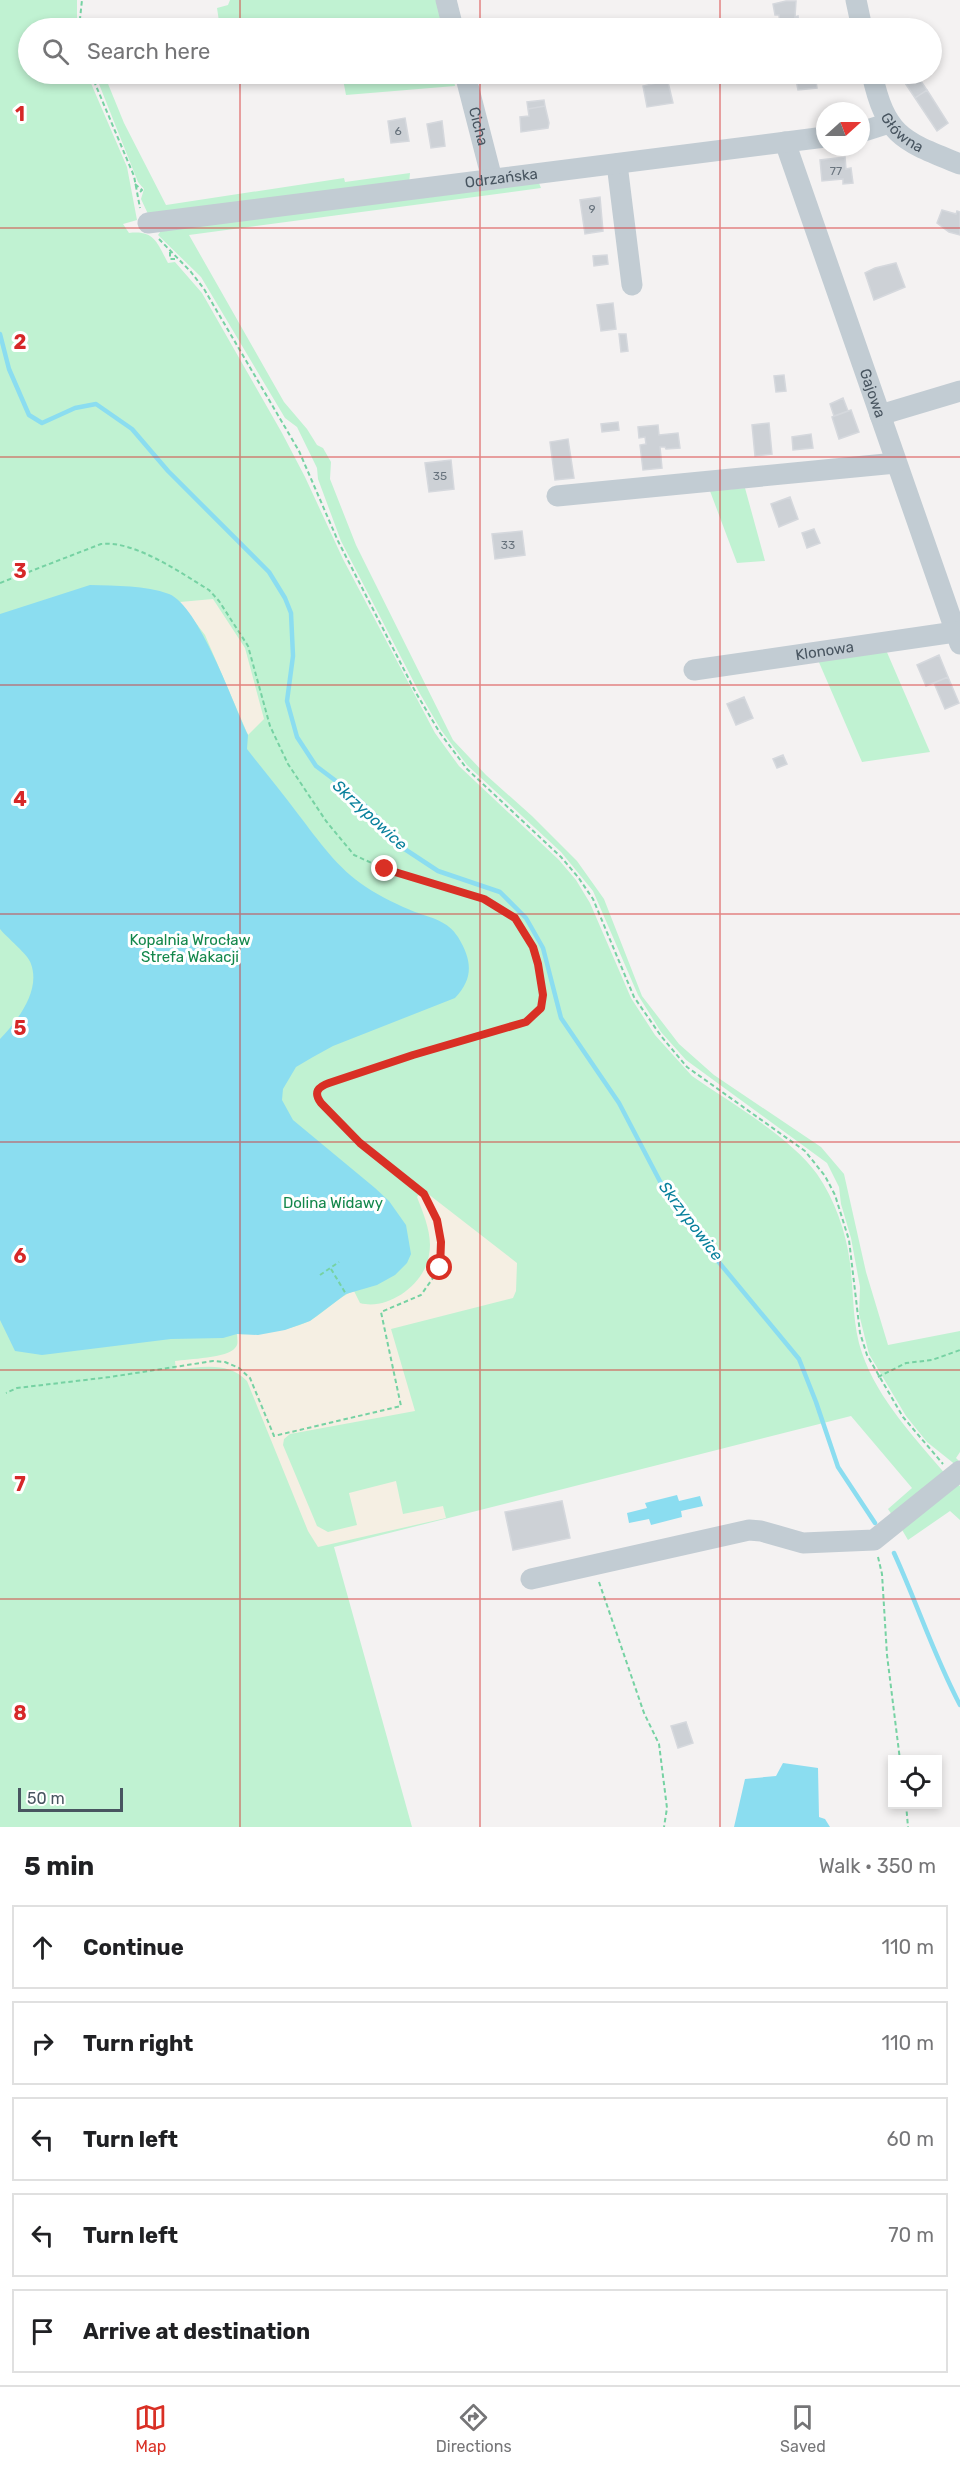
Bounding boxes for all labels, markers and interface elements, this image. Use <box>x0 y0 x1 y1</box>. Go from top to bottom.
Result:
search box <box>18 18 942 84</box>
icon: search <box>39 35 72 68</box>
text: Search here <box>87 38 210 65</box>
text: 1 <box>15 102 25 126</box>
north arrow <box>816 102 870 156</box>
street label: Cicha <box>465 105 492 148</box>
street label: Główna <box>877 109 926 156</box>
house number: 6 <box>394 124 402 138</box>
house number: 77 <box>830 164 842 178</box>
street label: Odrzańska <box>464 165 539 192</box>
house number: 9 <box>588 202 596 216</box>
text: 2 <box>14 330 27 354</box>
street label: Gajowa <box>856 366 889 420</box>
house number: 35 <box>433 469 447 483</box>
house number: 33 <box>501 538 515 552</box>
text: 3 <box>13 559 27 583</box>
street label: Klonowa <box>794 638 855 664</box>
water label: Skrzypowice <box>329 776 411 854</box>
text: 4 <box>13 787 27 811</box>
route end <box>371 855 397 881</box>
park label: Kopalnia Wrocław Strefa Wakacji <box>129 931 251 966</box>
text: 5 <box>14 1016 27 1040</box>
water label: Skrzypowice <box>655 1178 727 1264</box>
park label: Dolina Widawy <box>283 1194 383 1212</box>
text: 6 <box>13 1244 27 1268</box>
route start <box>426 1254 452 1280</box>
text: 7 <box>14 1472 26 1496</box>
text: 8 <box>13 1701 27 1725</box>
map controls <box>888 1755 942 1809</box>
button: locate <box>888 1755 942 1809</box>
scale bar <box>18 1785 123 1812</box>
text: 50 m <box>27 1789 65 1808</box>
text: 5 min <box>24 1851 94 1882</box>
text: Walk · 350 m <box>819 1854 936 1878</box>
icon: ahead <box>26 1931 59 1964</box>
text: Continue <box>83 1934 184 1961</box>
text: 110 m <box>882 1935 934 1959</box>
icon: right <box>26 2027 59 2060</box>
text: Turn right <box>83 2030 193 2057</box>
text: 110 m <box>882 2031 934 2055</box>
icon: left <box>26 2123 59 2156</box>
text: Turn left <box>83 2126 178 2153</box>
text: 60 m <box>887 2127 934 2151</box>
icon: left <box>26 2219 59 2252</box>
text: Turn left <box>83 2222 178 2249</box>
text: 70 m <box>888 2223 934 2247</box>
icon: arrive <box>26 2315 59 2348</box>
text: Arrive at destination <box>83 2318 310 2345</box>
tab: Map <box>134 2401 167 2456</box>
tab: Directions <box>436 2401 512 2456</box>
tab: Saved <box>780 2401 826 2456</box>

